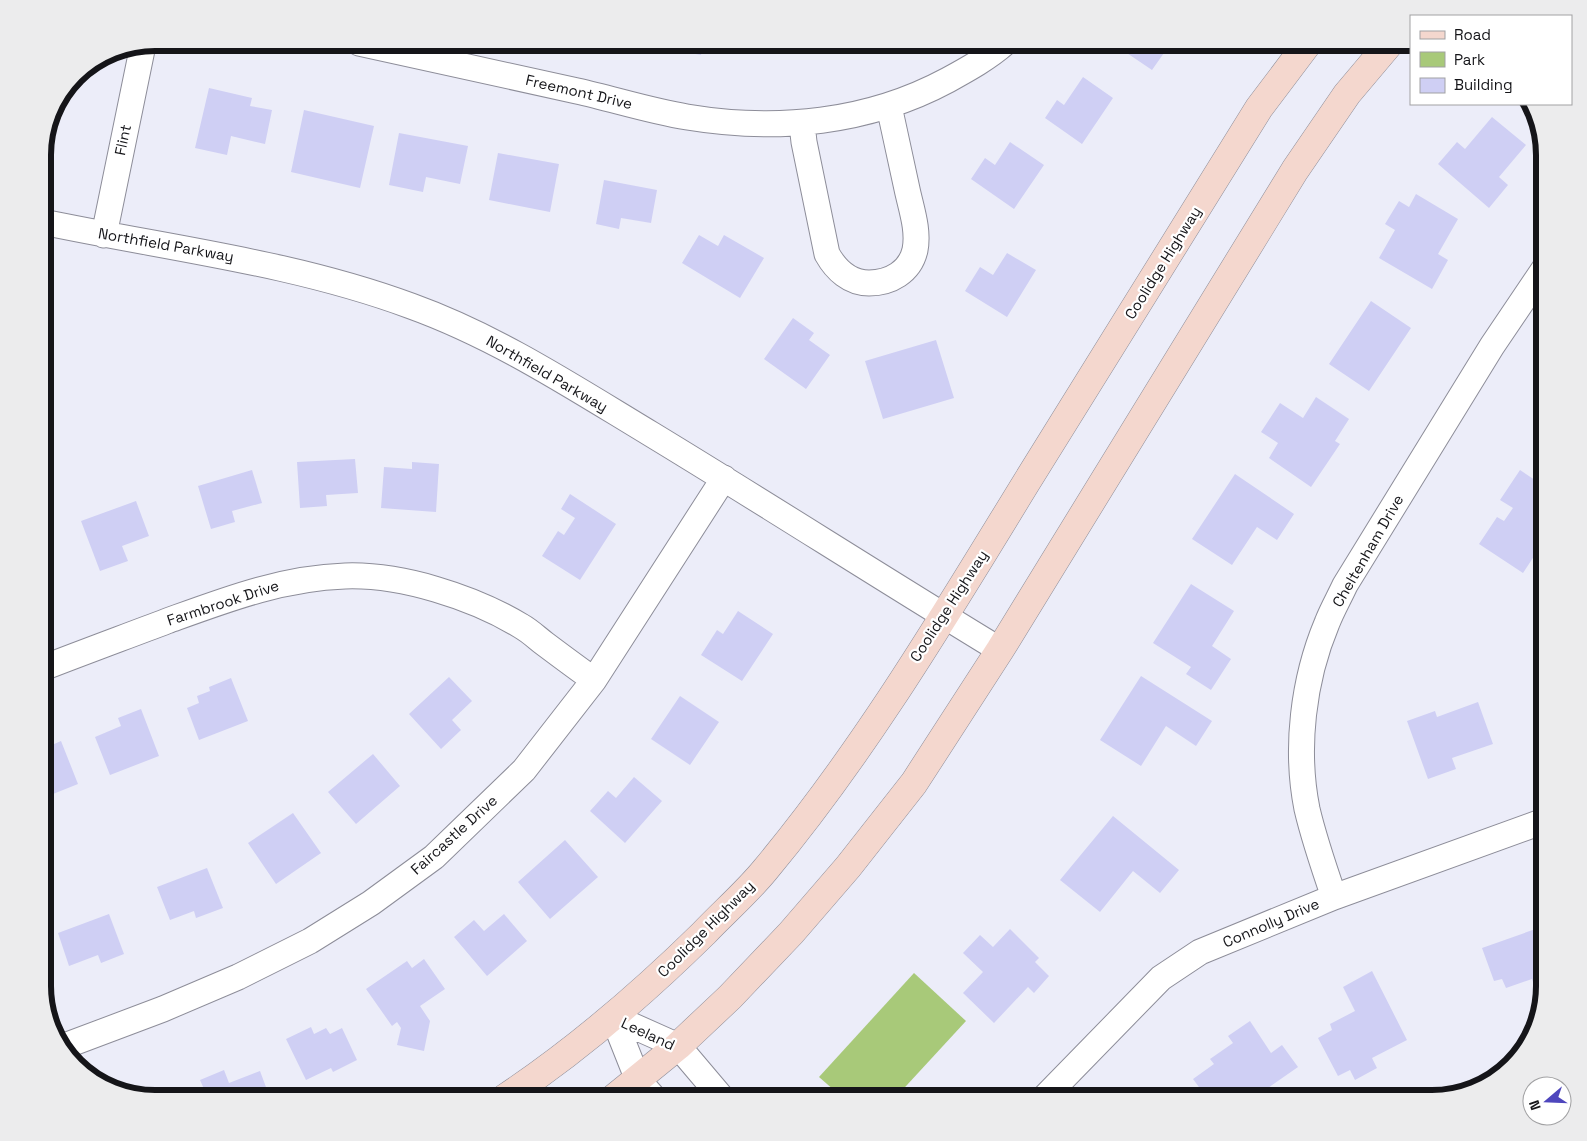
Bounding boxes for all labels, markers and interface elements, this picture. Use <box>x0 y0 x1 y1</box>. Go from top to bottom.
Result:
legend <box>1410 15 1572 105</box>
text: Road <box>1454 25 1491 44</box>
text: Park <box>1454 50 1485 69</box>
street label: Freemont Drive <box>524 70 635 113</box>
text: Building <box>1454 75 1513 94</box>
street label: Flint <box>110 123 135 157</box>
street label: Coolidge Highway <box>1120 203 1205 323</box>
street label: Northfield Parkway <box>97 223 235 266</box>
street label: Northfield Parkway <box>483 331 612 416</box>
street label: Cheltenham Drive <box>1328 491 1407 610</box>
street label: Coolidge Highway <box>905 546 992 665</box>
street label: Farmbrook Drive <box>164 575 281 630</box>
street label: Faircastle Drive <box>406 791 501 879</box>
street label: Coolidge Highway <box>653 876 758 981</box>
street label: Connolly Drive <box>1220 894 1322 951</box>
street label: Leeland <box>618 1013 678 1054</box>
north arrow <box>1522 1076 1572 1126</box>
text: N <box>1525 1098 1545 1113</box>

